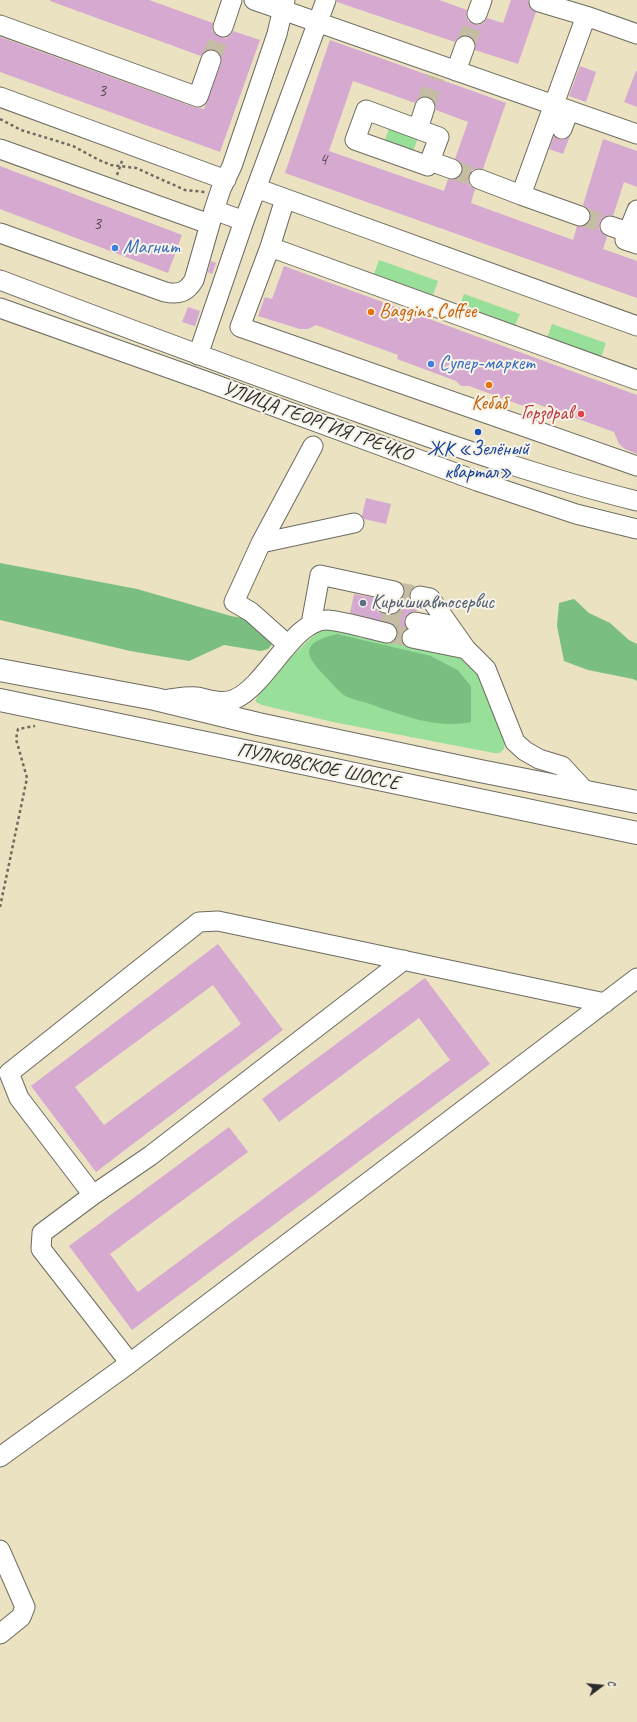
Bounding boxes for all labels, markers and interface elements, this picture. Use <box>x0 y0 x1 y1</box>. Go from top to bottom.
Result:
house number: 3 <box>98 80 106 102</box>
house number: 4 <box>319 149 327 171</box>
house number: 3 <box>93 213 101 235</box>
place label: Магнит <box>123 236 180 260</box>
marker: Магнит <box>110 243 120 253</box>
place label: Baggins Coffee <box>379 300 476 324</box>
marker: Baggins Coffee <box>366 307 376 317</box>
place label: Супер-маркет <box>439 352 534 376</box>
marker: Супер-маркет <box>426 359 436 369</box>
street label: УЛИЦА ГЕОРГИЯ ГРЕЧКО <box>219 377 415 467</box>
marker: Кебаб <box>484 380 494 390</box>
place label: Кебаб <box>471 392 507 416</box>
place label: Горздрав <box>521 402 573 426</box>
marker: Горздрав <box>576 409 586 419</box>
marker: ЖК «Зелёный квартал» <box>473 427 483 437</box>
place label: ЖК «Зелёный квартал» <box>427 438 529 485</box>
place label: Киришиавтосервис <box>371 591 494 615</box>
marker: Киришиавтосервис <box>358 598 368 608</box>
street label: ПУЛКОВСКОЕ ШОССЕ <box>235 738 401 796</box>
north arrow <box>581 1666 621 1706</box>
text: С <box>605 1678 620 1687</box>

